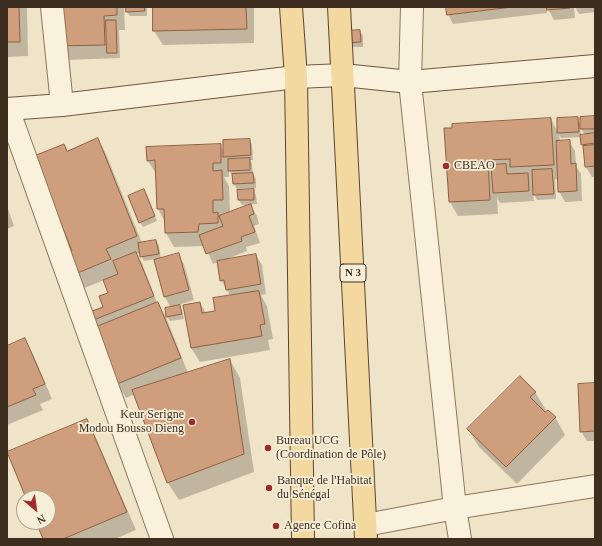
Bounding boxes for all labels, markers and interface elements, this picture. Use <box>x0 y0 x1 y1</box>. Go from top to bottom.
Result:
place label: CBEAO <box>454 159 495 173</box>
marker: CBEAO <box>441 161 451 171</box>
road number: N 3 <box>340 264 366 282</box>
place label: Keur Serigne Modou Bousso Dieng <box>79 408 184 436</box>
marker: Keur Serigne Modou Bousso Dieng <box>187 417 197 427</box>
place label: Bureau UCG (Coordination de Pôle) <box>276 434 386 462</box>
marker: Bureau UCG (Coordination de Pôle) <box>263 443 273 453</box>
place label: Banque de l'Habitat du Sénégal <box>277 474 372 502</box>
marker: Banque de l'Habitat du Sénégal <box>264 483 274 493</box>
north arrow <box>16 490 56 530</box>
text: N <box>35 512 48 527</box>
place label: Agence Cofina <box>284 519 356 533</box>
marker: Agence Cofina <box>271 521 281 531</box>

